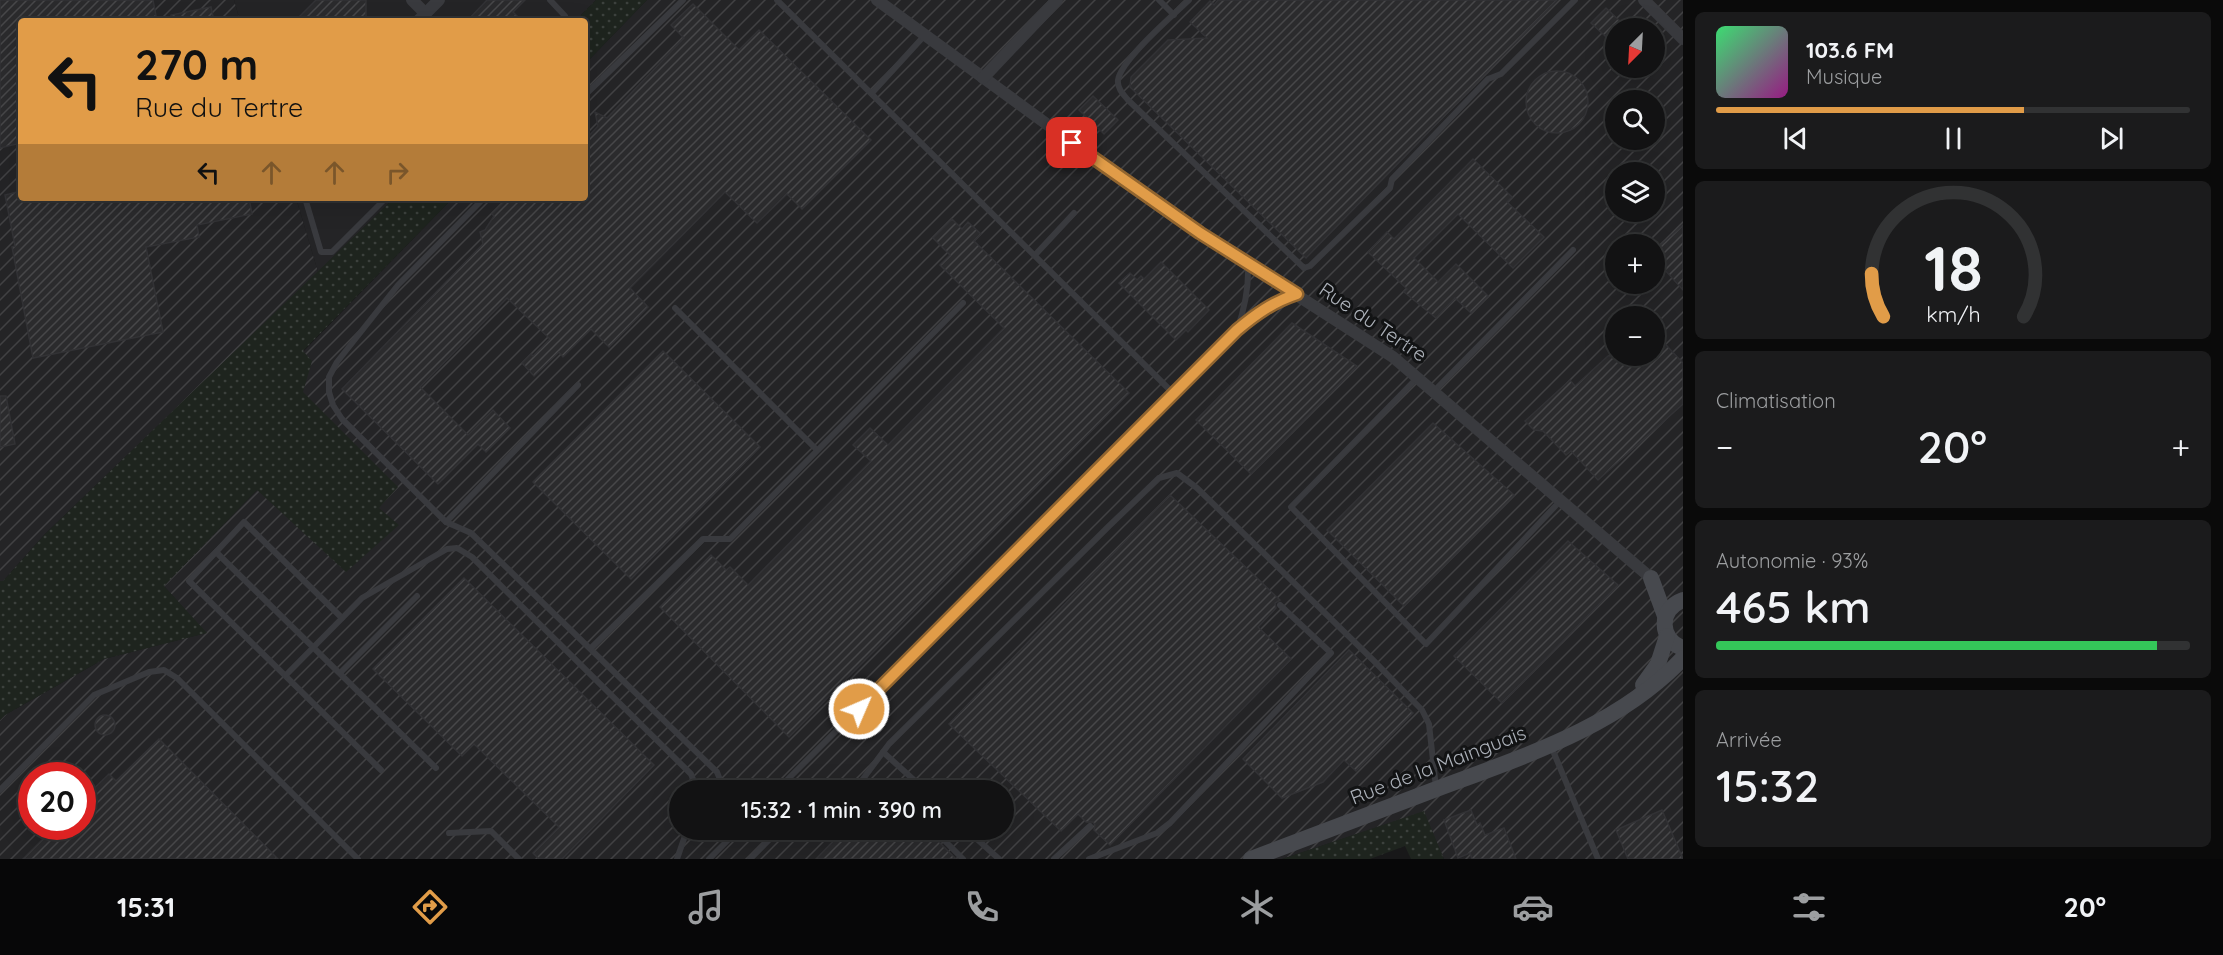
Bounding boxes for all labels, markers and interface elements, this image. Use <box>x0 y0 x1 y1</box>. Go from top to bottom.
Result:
north arrow <box>1605 18 1665 78</box>
map controls <box>1605 18 1665 366</box>
text: 103.6 FM <box>1806 36 1894 64</box>
text: 270 m <box>135 38 258 91</box>
icon: left <box>36 42 114 120</box>
text: Musique <box>1806 64 1882 89</box>
text: Rue du Tertre <box>135 90 303 124</box>
button: search <box>1605 90 1665 150</box>
pin <box>1046 117 1097 168</box>
icon: previous <box>1779 122 1812 155</box>
icon: pause <box>1937 122 1970 155</box>
icon: next <box>2095 122 2128 155</box>
icon: arrive <box>1055 126 1088 159</box>
icon: left <box>192 156 225 189</box>
icon: ahead <box>255 156 288 189</box>
icon: ahead <box>318 156 351 189</box>
icon: right <box>381 156 414 189</box>
button: layers <box>1605 162 1665 222</box>
text: 18 <box>1924 229 1982 307</box>
button: + <box>1605 234 1665 294</box>
street label: Rue du Tertre <box>1315 276 1432 367</box>
text: km/h <box>1926 302 1980 328</box>
button: − <box>1605 306 1665 366</box>
text: Climatisation <box>1716 388 1836 413</box>
text: 20° <box>1918 418 1987 474</box>
text: − <box>1716 426 1733 467</box>
text: + <box>2171 426 2190 467</box>
text: Autonomie · 93% <box>1716 548 1868 573</box>
text: 465 km <box>1716 578 1871 634</box>
position arrow <box>827 677 891 741</box>
street label: Rue de la Mainguais <box>1346 719 1529 810</box>
text: Arrivée <box>1716 727 1782 752</box>
text: 15:32 <box>1716 757 1819 813</box>
speed limit sign: 20 <box>18 762 96 840</box>
text: 15:32 · 1 min · 390 m <box>741 796 942 824</box>
icon: directions <box>409 886 451 928</box>
icon: music <box>685 886 727 928</box>
icon: phone <box>961 886 1003 928</box>
icon: climate <box>1236 886 1278 928</box>
icon: car <box>1512 886 1554 928</box>
icon: filters <box>1788 886 1830 928</box>
text: 15:31 <box>117 890 175 924</box>
text: 20° <box>2064 890 2106 924</box>

